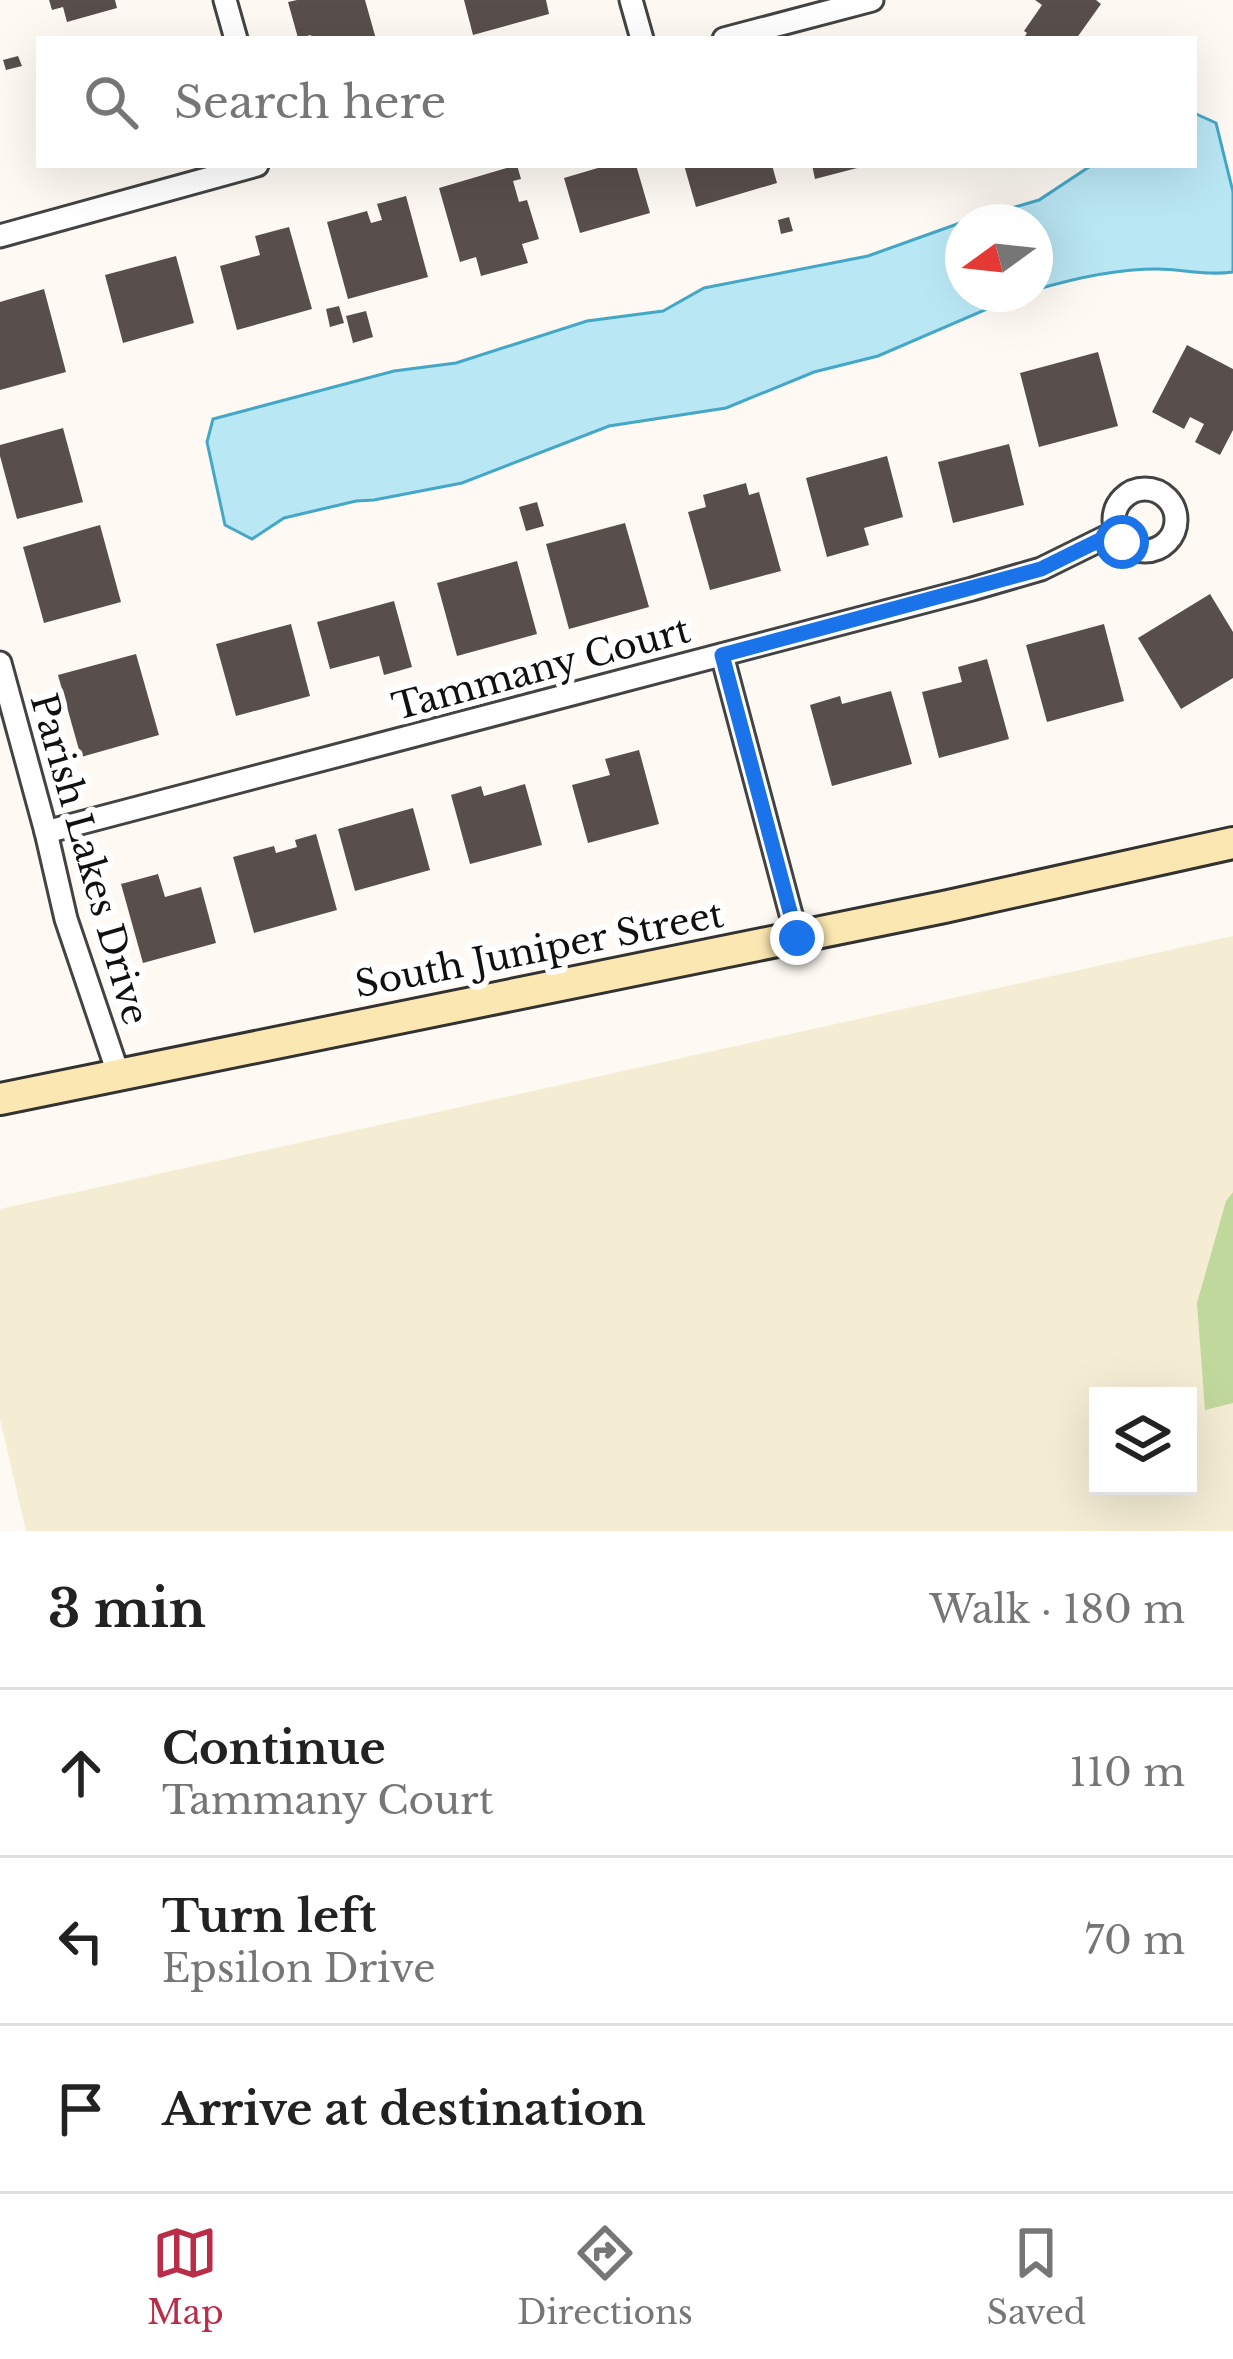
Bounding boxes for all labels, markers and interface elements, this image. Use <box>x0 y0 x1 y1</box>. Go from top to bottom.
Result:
search box <box>36 36 1197 168</box>
icon: search <box>78 69 144 135</box>
text: Search here <box>174 74 446 130</box>
north arrow <box>945 204 1053 312</box>
route start <box>1095 515 1149 569</box>
street label: Tammany Court <box>388 607 695 730</box>
street label: Parish Lakes Drive <box>21 688 158 1030</box>
street label: South Juniper Street <box>351 892 727 1007</box>
route end <box>770 911 824 965</box>
map controls <box>1089 1387 1197 1495</box>
button: layers <box>1089 1387 1197 1495</box>
text: 3 min <box>48 1578 206 1641</box>
text: Walk · 180 m <box>929 1585 1185 1634</box>
text: Continue <box>162 1720 386 1776</box>
icon: ahead <box>48 1740 114 1806</box>
text: 110 m <box>1069 1748 1185 1797</box>
text: Tammany Court <box>162 1776 493 1825</box>
text: Turn left <box>162 1888 376 1944</box>
icon: left <box>48 1908 114 1974</box>
text: 70 m <box>1085 1916 1185 1965</box>
text: Epsilon Drive <box>162 1944 436 1993</box>
icon: arrive <box>48 2076 114 2142</box>
text: Arrive at destination <box>162 2081 646 2137</box>
tab: Map <box>147 2220 224 2333</box>
tab: Directions <box>517 2220 693 2333</box>
tab: Saved <box>987 2220 1086 2333</box>

